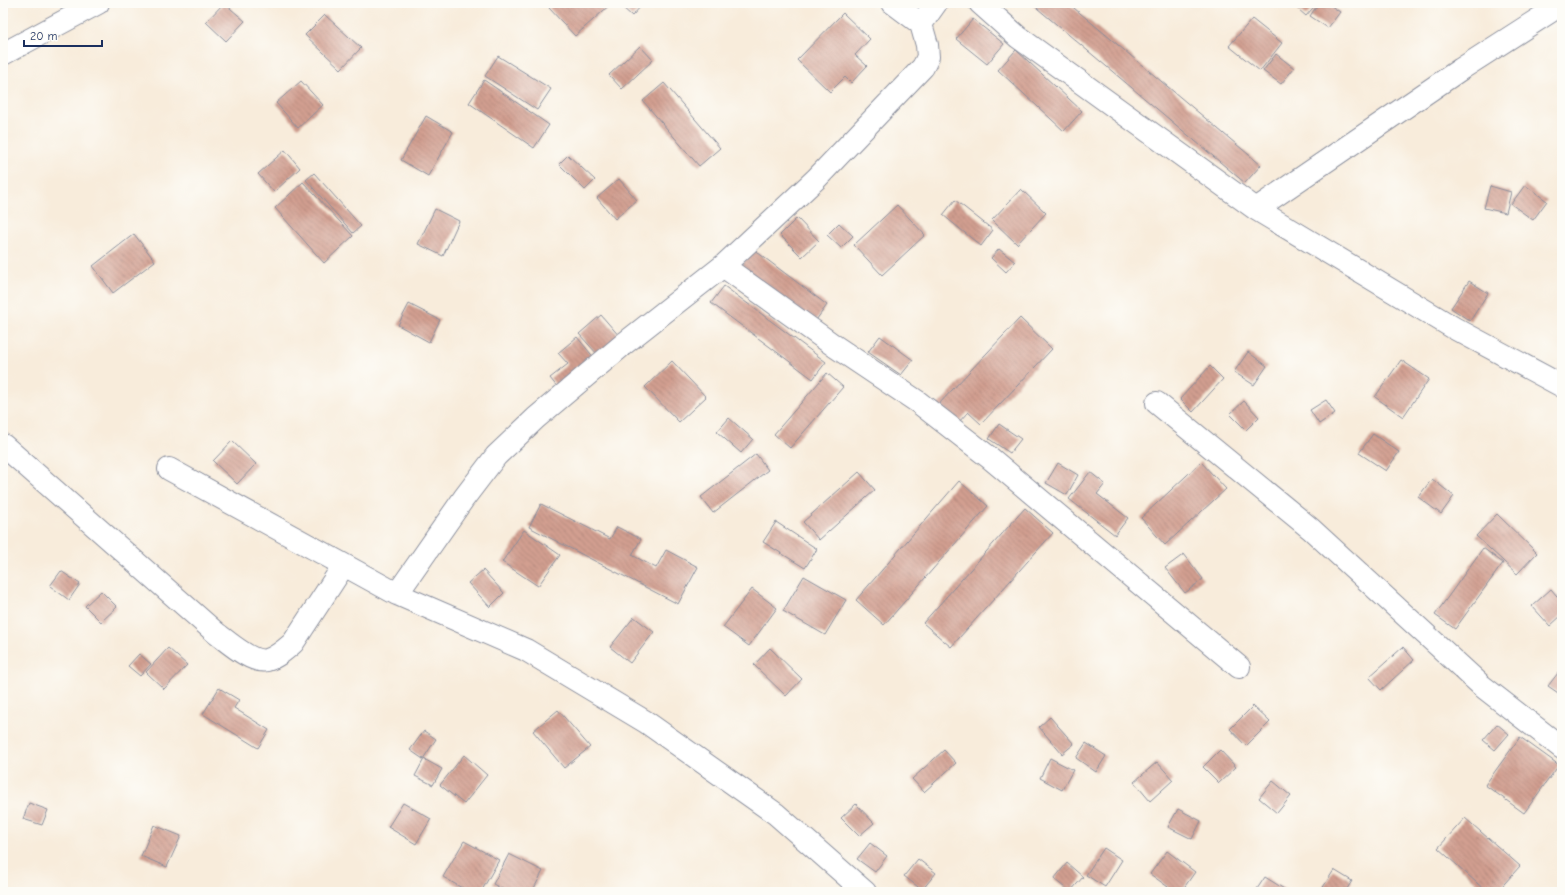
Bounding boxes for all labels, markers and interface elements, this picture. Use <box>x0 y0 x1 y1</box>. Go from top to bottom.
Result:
scale bar <box>24 22 102 48</box>
text: 20 m <box>30 29 58 43</box>

